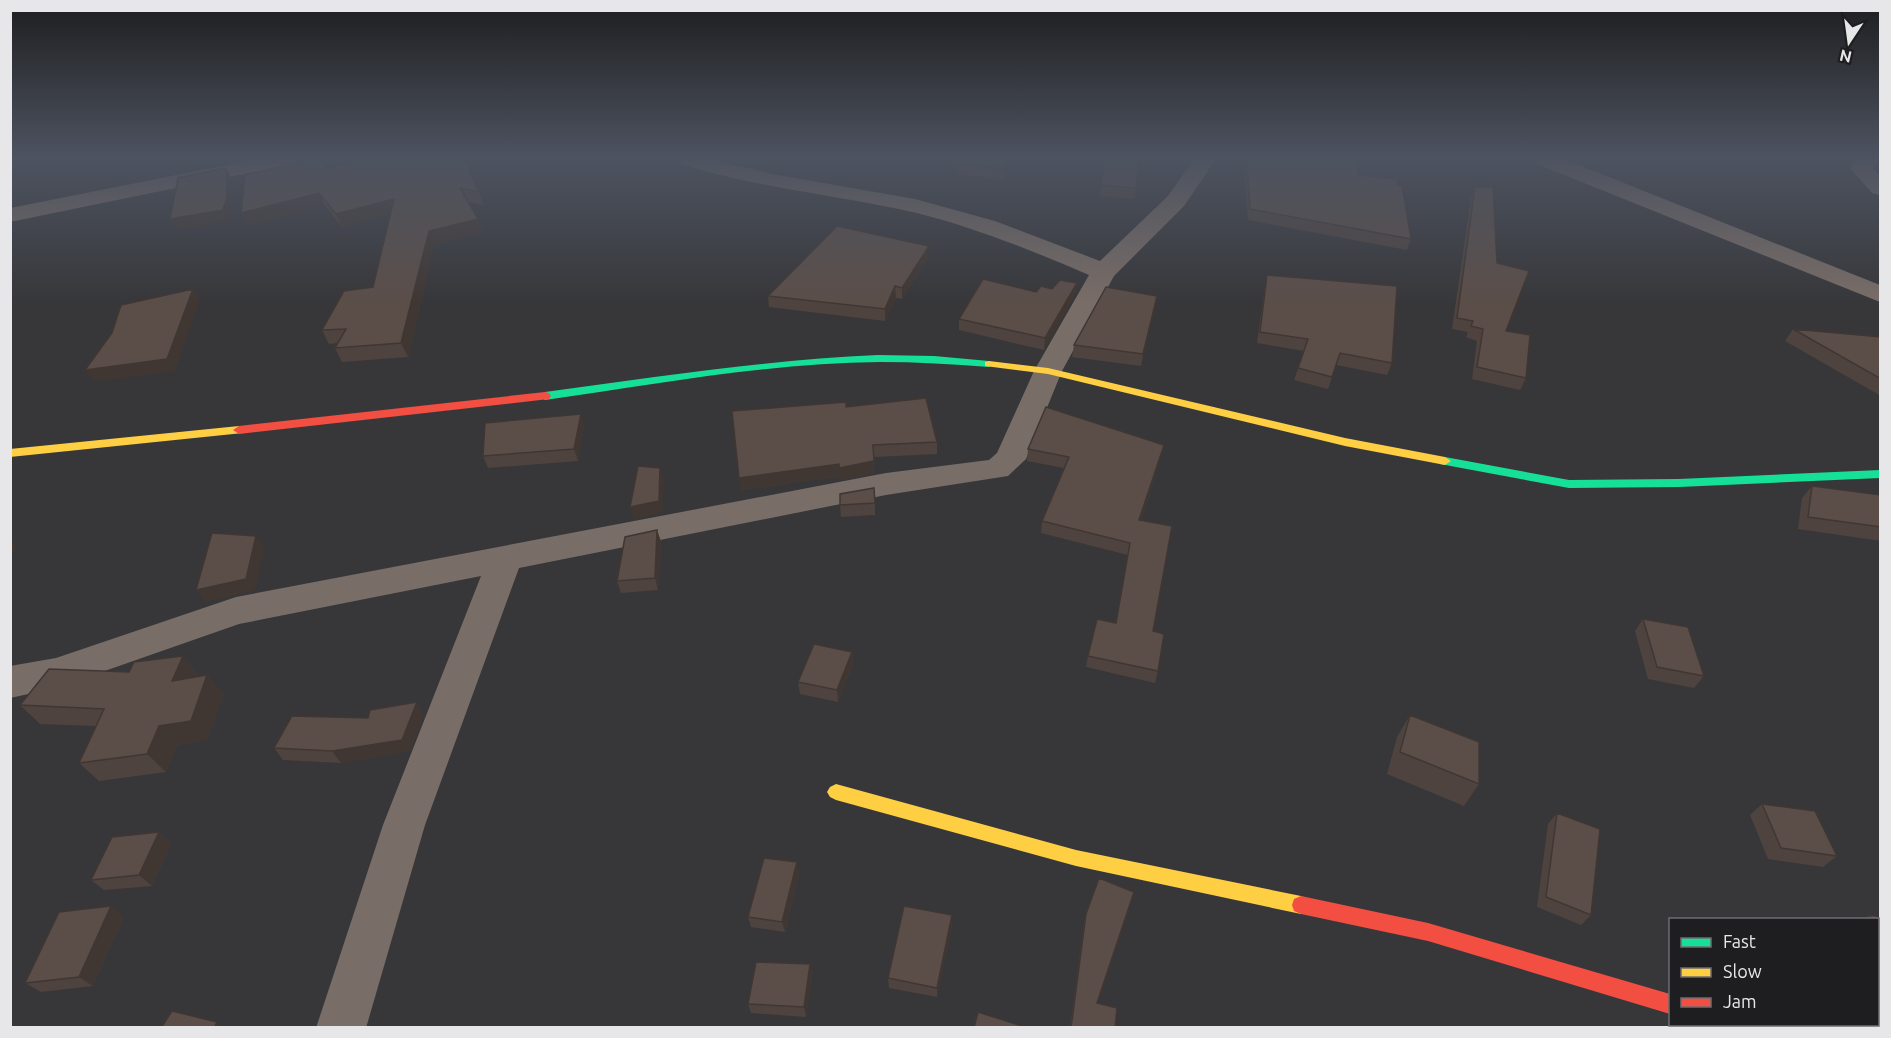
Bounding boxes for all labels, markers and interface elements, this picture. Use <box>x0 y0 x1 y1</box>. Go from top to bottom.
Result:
north arrow <box>1819 12 1879 72</box>
text: N <box>1838 47 1853 67</box>
legend <box>1669 918 1879 1026</box>
text: Fast <box>1723 931 1756 951</box>
text: Slow <box>1723 961 1762 981</box>
text: Jam <box>1723 991 1757 1011</box>

